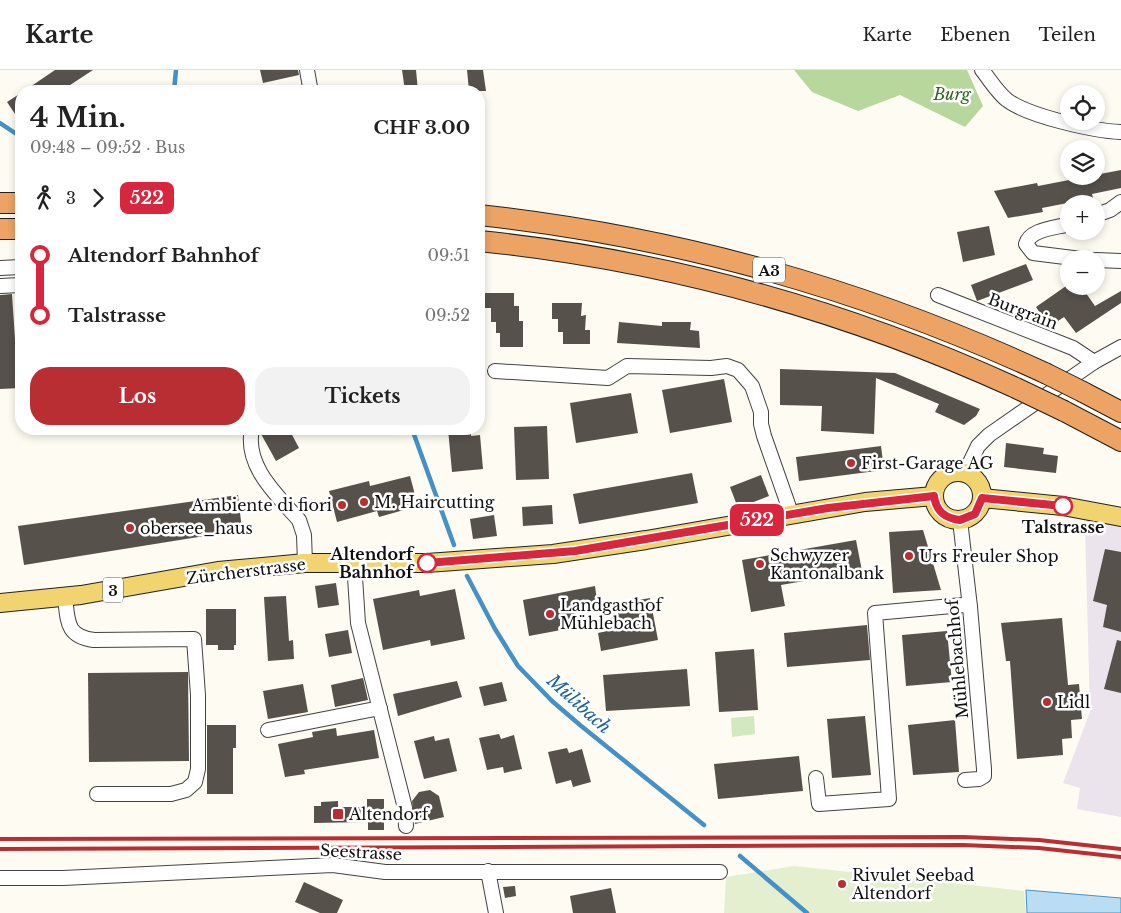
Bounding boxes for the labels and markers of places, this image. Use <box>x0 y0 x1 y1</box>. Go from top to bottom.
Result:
place label: First-Garage AG <box>861 453 993 473</box>
marker: First-Garage AG <box>845 457 857 469</box>
place label: M. Haircutting <box>374 492 495 512</box>
place label: Ambiente di fiori <box>191 495 333 515</box>
marker: M. Haircutting <box>358 496 370 508</box>
marker: Talstrasse <box>1053 496 1073 516</box>
marker: Ambiente di fiori <box>336 499 348 511</box>
place label: Talstrasse <box>1022 517 1104 537</box>
place label: obersee_haus <box>140 518 253 538</box>
marker: obersee_haus <box>124 522 136 534</box>
place label: Altendorf Bahnhof <box>330 544 415 582</box>
place label: Schwyzer Kantonalbank <box>770 545 884 583</box>
place label: Urs Freuler Shop <box>919 546 1059 566</box>
marker: Urs Freuler Shop <box>903 550 915 562</box>
marker: Altendorf Bahnhof <box>417 553 437 573</box>
marker: Schwyzer Kantonalbank <box>754 558 766 570</box>
place label: Landgasthof Mühlebach <box>560 595 665 633</box>
marker: Landgasthof Mühlebach <box>544 608 556 620</box>
place label: Lidl <box>1057 692 1090 712</box>
marker: Lidl <box>1041 696 1053 708</box>
place label: Altendorf <box>348 804 431 824</box>
marker: Altendorf <box>331 807 345 821</box>
place label: Rivulet Seebad Altendorf <box>851 865 974 903</box>
marker: Rivulet Seebad Altendorf <box>836 878 848 890</box>

